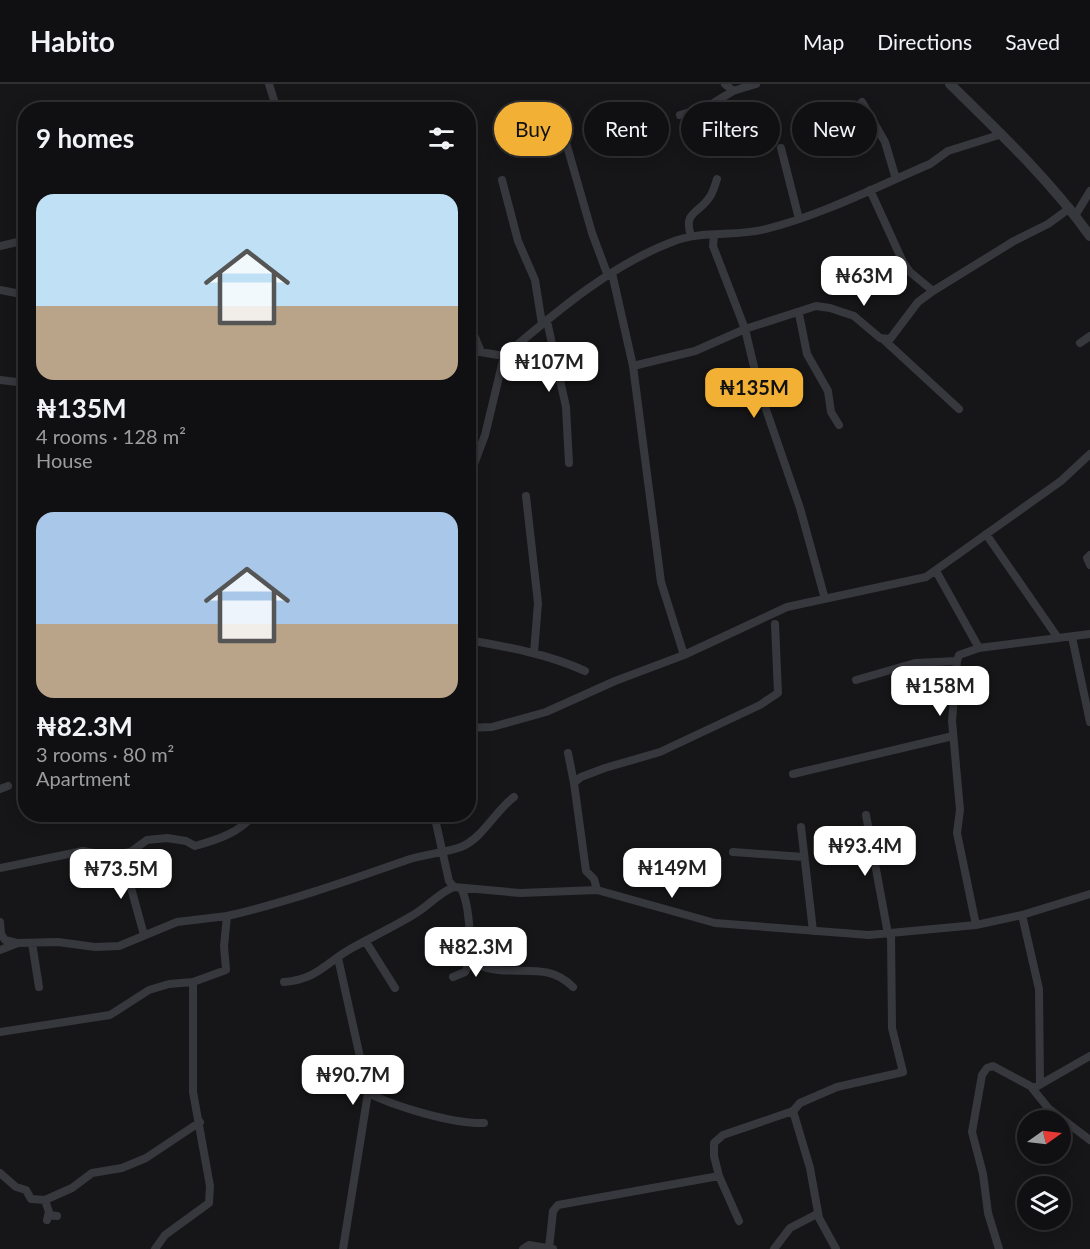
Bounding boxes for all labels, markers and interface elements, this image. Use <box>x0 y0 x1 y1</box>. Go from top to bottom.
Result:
text: Habito <box>30 24 115 58</box>
text: Map <box>803 29 844 54</box>
text: Directions <box>877 29 972 54</box>
text: Saved <box>1005 29 1060 54</box>
chip: Buy <box>494 102 572 156</box>
chip: Rent <box>584 102 669 156</box>
chip: Filters <box>681 102 780 156</box>
chip: New <box>792 102 877 156</box>
text: 9 homes <box>36 122 134 154</box>
icon: filters <box>425 122 458 155</box>
icon: home <box>193 233 301 341</box>
pin: ₦63M <box>828 256 900 307</box>
text: ₦63M <box>835 263 893 287</box>
pin: ₦107M <box>507 342 591 393</box>
text: ₦107M <box>514 349 584 373</box>
pin: ₦135M <box>712 368 796 419</box>
text: ₦135M <box>719 375 789 399</box>
text: ₦135M <box>36 392 127 424</box>
text: 4 rooms · 128 m² <box>36 424 186 448</box>
text: House <box>36 448 93 472</box>
icon: home <box>193 551 301 659</box>
pin: ₦158M <box>898 666 982 717</box>
text: ₦158M <box>905 673 975 697</box>
text: ₦82.3M <box>36 710 133 742</box>
text: 3 rooms · 80 m² <box>36 742 174 766</box>
text: Apartment <box>36 766 130 790</box>
pin: ₦93.4M <box>816 826 914 877</box>
text: ₦93.4M <box>828 833 902 857</box>
pin: ₦149M <box>630 848 714 899</box>
pin: ₦73.5M <box>72 849 170 900</box>
text: ₦149M <box>637 855 707 879</box>
text: ₦73.5M <box>84 856 158 880</box>
pin: ₦82.3M <box>427 927 525 978</box>
text: ₦82.3M <box>439 934 513 958</box>
pin: ₦90.7M <box>304 1055 402 1106</box>
text: ₦90.7M <box>316 1062 390 1086</box>
north arrow <box>1017 1110 1071 1164</box>
map controls <box>1017 1110 1071 1230</box>
button: layers <box>1017 1176 1071 1230</box>

